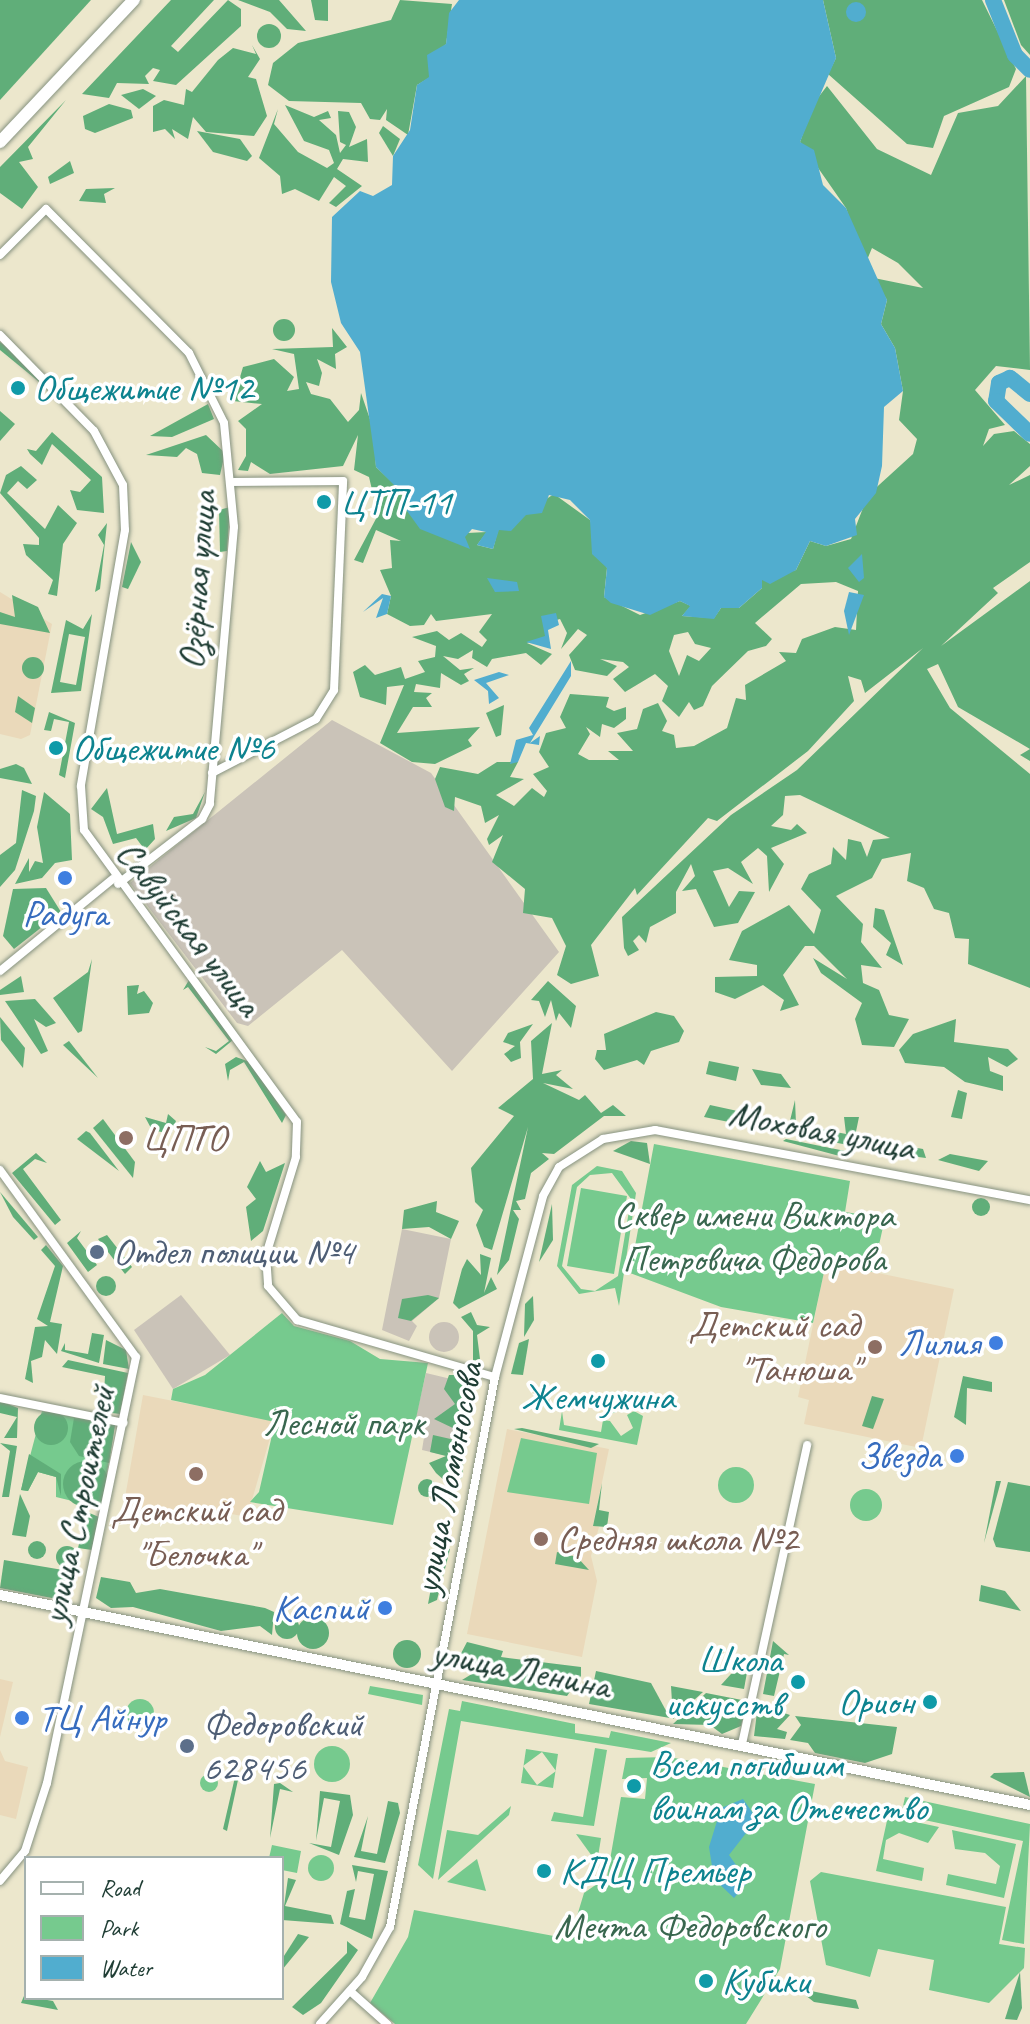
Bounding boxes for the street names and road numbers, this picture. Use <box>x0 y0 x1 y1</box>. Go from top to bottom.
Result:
street label: Озёрная улица <box>168 488 226 672</box>
street label: Савуйская улица <box>105 830 273 1026</box>
street label: Моховая улица <box>725 1090 919 1170</box>
street label: улица Ломоносова <box>403 1358 493 1598</box>
street label: улица Строителей <box>31 1383 125 1627</box>
street label: улица Ленина <box>428 1629 614 1709</box>

